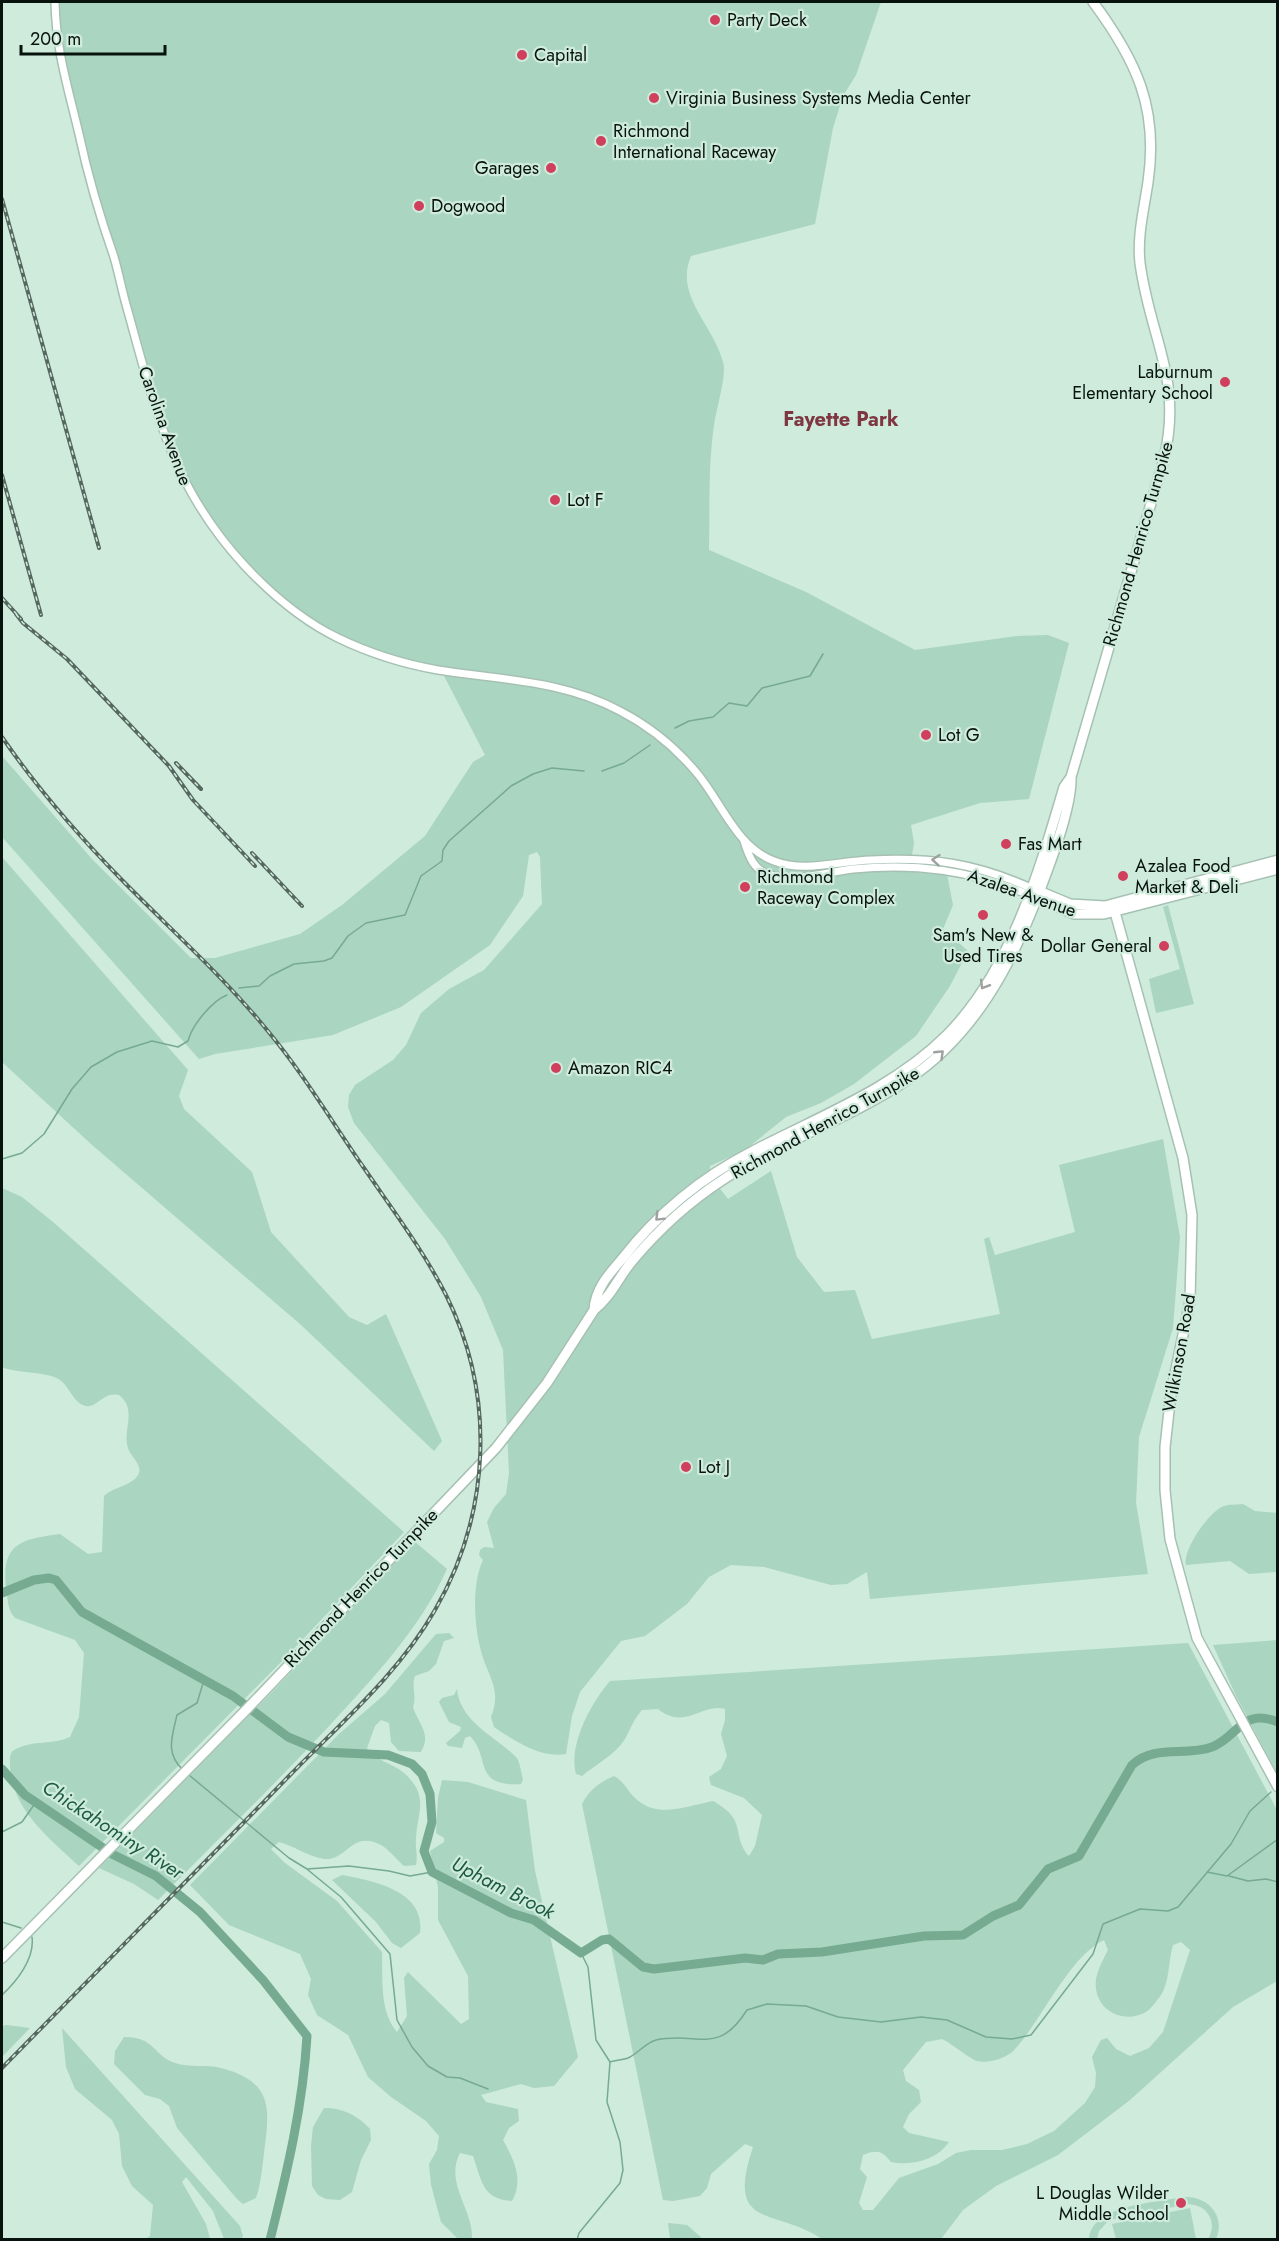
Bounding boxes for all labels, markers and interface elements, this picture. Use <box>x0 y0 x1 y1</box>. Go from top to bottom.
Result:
place label: Party Deck <box>727 7 807 33</box>
marker: Party Deck <box>708 13 722 27</box>
scale bar <box>21 18 165 56</box>
text: 200 m <box>30 26 81 52</box>
place label: Capital <box>534 42 587 68</box>
marker: Capital <box>515 48 529 62</box>
place label: Virginia Business Systems Media Center <box>666 85 971 111</box>
marker: Virginia Business Systems Media Center <box>647 91 661 105</box>
place label: Richmond International Raceway <box>613 118 776 165</box>
marker: Richmond International Raceway <box>594 134 608 148</box>
place label: Garages <box>475 155 539 181</box>
marker: Garages <box>544 161 558 175</box>
place label: Dogwood <box>431 193 505 219</box>
marker: Dogwood <box>412 199 426 213</box>
place label: Laburnum Elementary School <box>1072 359 1213 406</box>
street label: Carolina Avenue <box>131 363 199 489</box>
marker: Laburnum Elementary School <box>1218 375 1232 389</box>
district label: Fayette Park <box>783 405 899 434</box>
street label: Richmond Henrico Turnpike <box>1096 439 1180 649</box>
place label: Lot F <box>567 487 604 513</box>
marker: Lot F <box>548 493 562 507</box>
place label: Lot G <box>938 722 980 748</box>
marker: Lot G <box>919 728 933 742</box>
place label: Fas Mart <box>1018 831 1082 857</box>
marker: Fas Mart <box>999 837 1013 851</box>
place label: Azalea Food Market & Deli <box>1135 853 1239 900</box>
one-way arrow <box>931 854 940 867</box>
street label: Azalea Avenue <box>964 862 1080 924</box>
place label: Richmond Raceway Complex <box>757 864 895 911</box>
marker: Azalea Food Market & Deli <box>1116 869 1130 883</box>
marker: Richmond Raceway Complex <box>738 880 752 894</box>
marker: Sam's New & Used Tires <box>976 908 990 922</box>
place label: Sam's New & Used Tires <box>933 922 1033 969</box>
place label: Dollar General <box>1041 933 1152 959</box>
marker: Dollar General <box>1157 939 1171 953</box>
one-way arrow <box>980 979 991 989</box>
one-way arrow <box>933 1051 944 1062</box>
place label: Amazon RIC4 <box>568 1055 673 1081</box>
street label: Richmond Henrico Turnpike <box>726 1060 924 1186</box>
marker: Amazon RIC4 <box>549 1061 563 1075</box>
one-way arrow <box>656 1210 667 1221</box>
street label: Wilkinson Road <box>1156 1292 1202 1414</box>
place label: Lot J <box>698 1454 730 1480</box>
marker: Lot J <box>679 1460 693 1474</box>
street label: Richmond Henrico Turnpike <box>278 1503 444 1673</box>
water label: Chickahominy River <box>36 1773 191 1887</box>
water label: Upham Brook <box>446 1850 561 1927</box>
place label: L Douglas Wilder Middle School <box>1036 2180 1170 2227</box>
marker: L Douglas Wilder Middle School <box>1174 2196 1188 2210</box>

